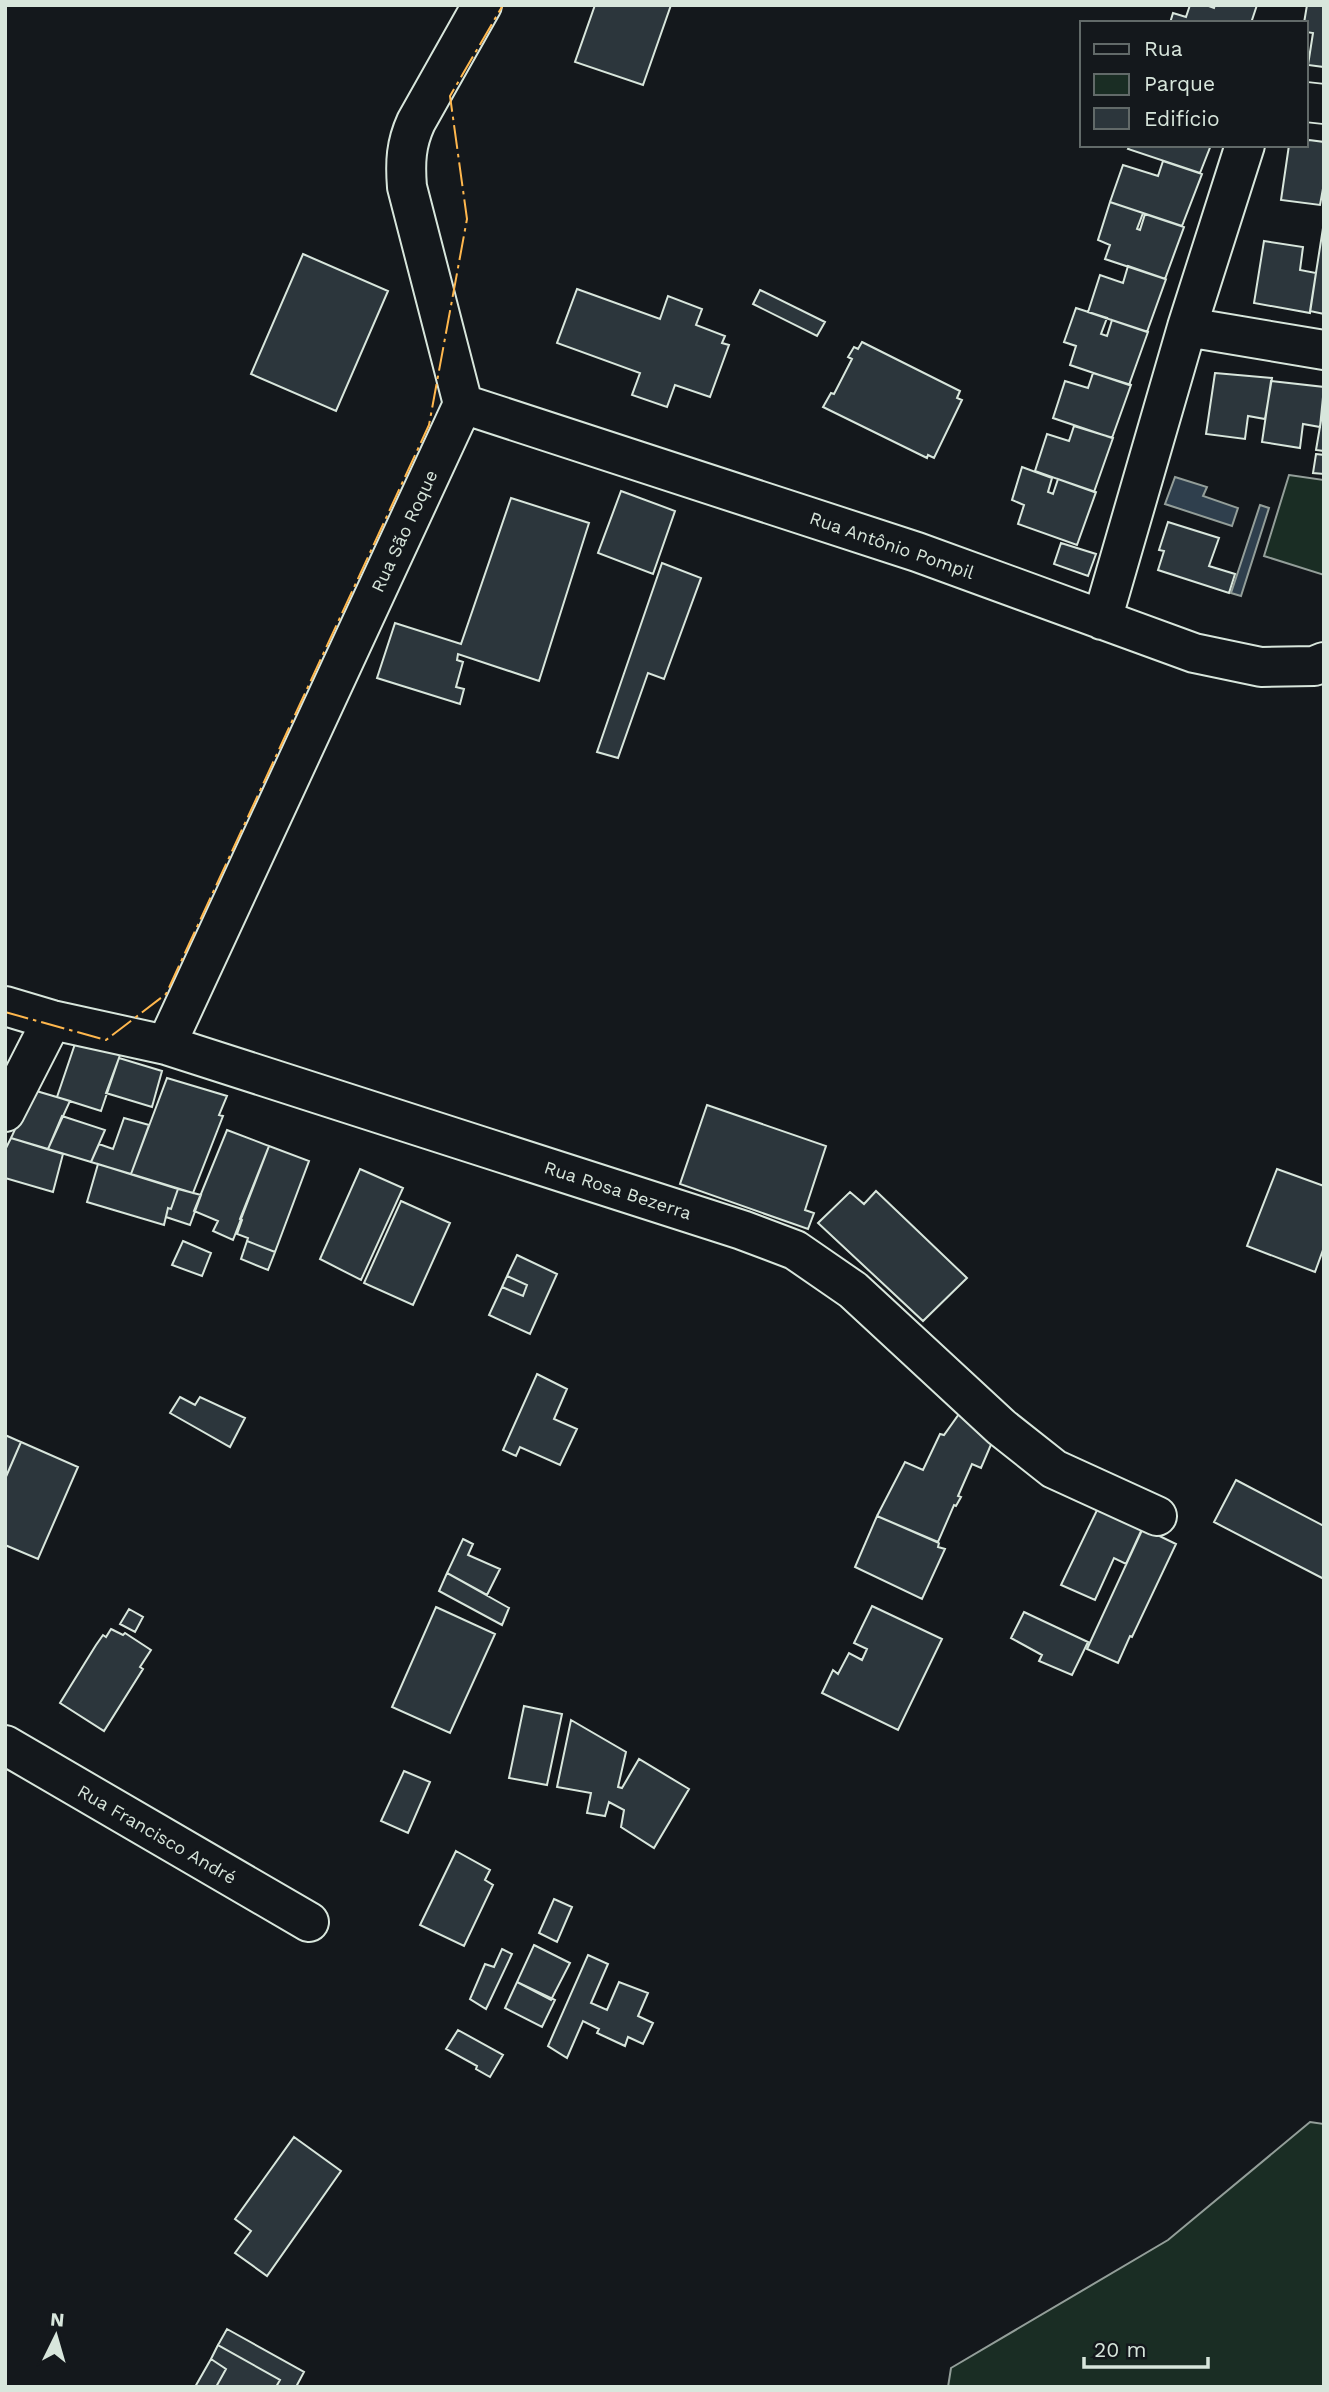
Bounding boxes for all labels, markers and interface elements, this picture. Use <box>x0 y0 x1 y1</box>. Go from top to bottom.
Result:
legend <box>1080 21 1308 147</box>
text: Rua <box>1144 36 1183 61</box>
text: Parque <box>1144 71 1215 96</box>
text: Edifício <box>1144 106 1220 131</box>
street label: Rua São Roque <box>366 467 442 595</box>
street label: Rua Antônio Pompil <box>807 507 977 583</box>
street label: Rua Rosa Bezerra <box>542 1156 694 1224</box>
street label: Rua Francisco André <box>74 1780 240 1888</box>
north arrow <box>21 2301 91 2371</box>
text: N <box>49 2307 65 2332</box>
scale bar <box>1084 2326 1208 2370</box>
text: 20 m <box>1094 2337 1146 2362</box>

